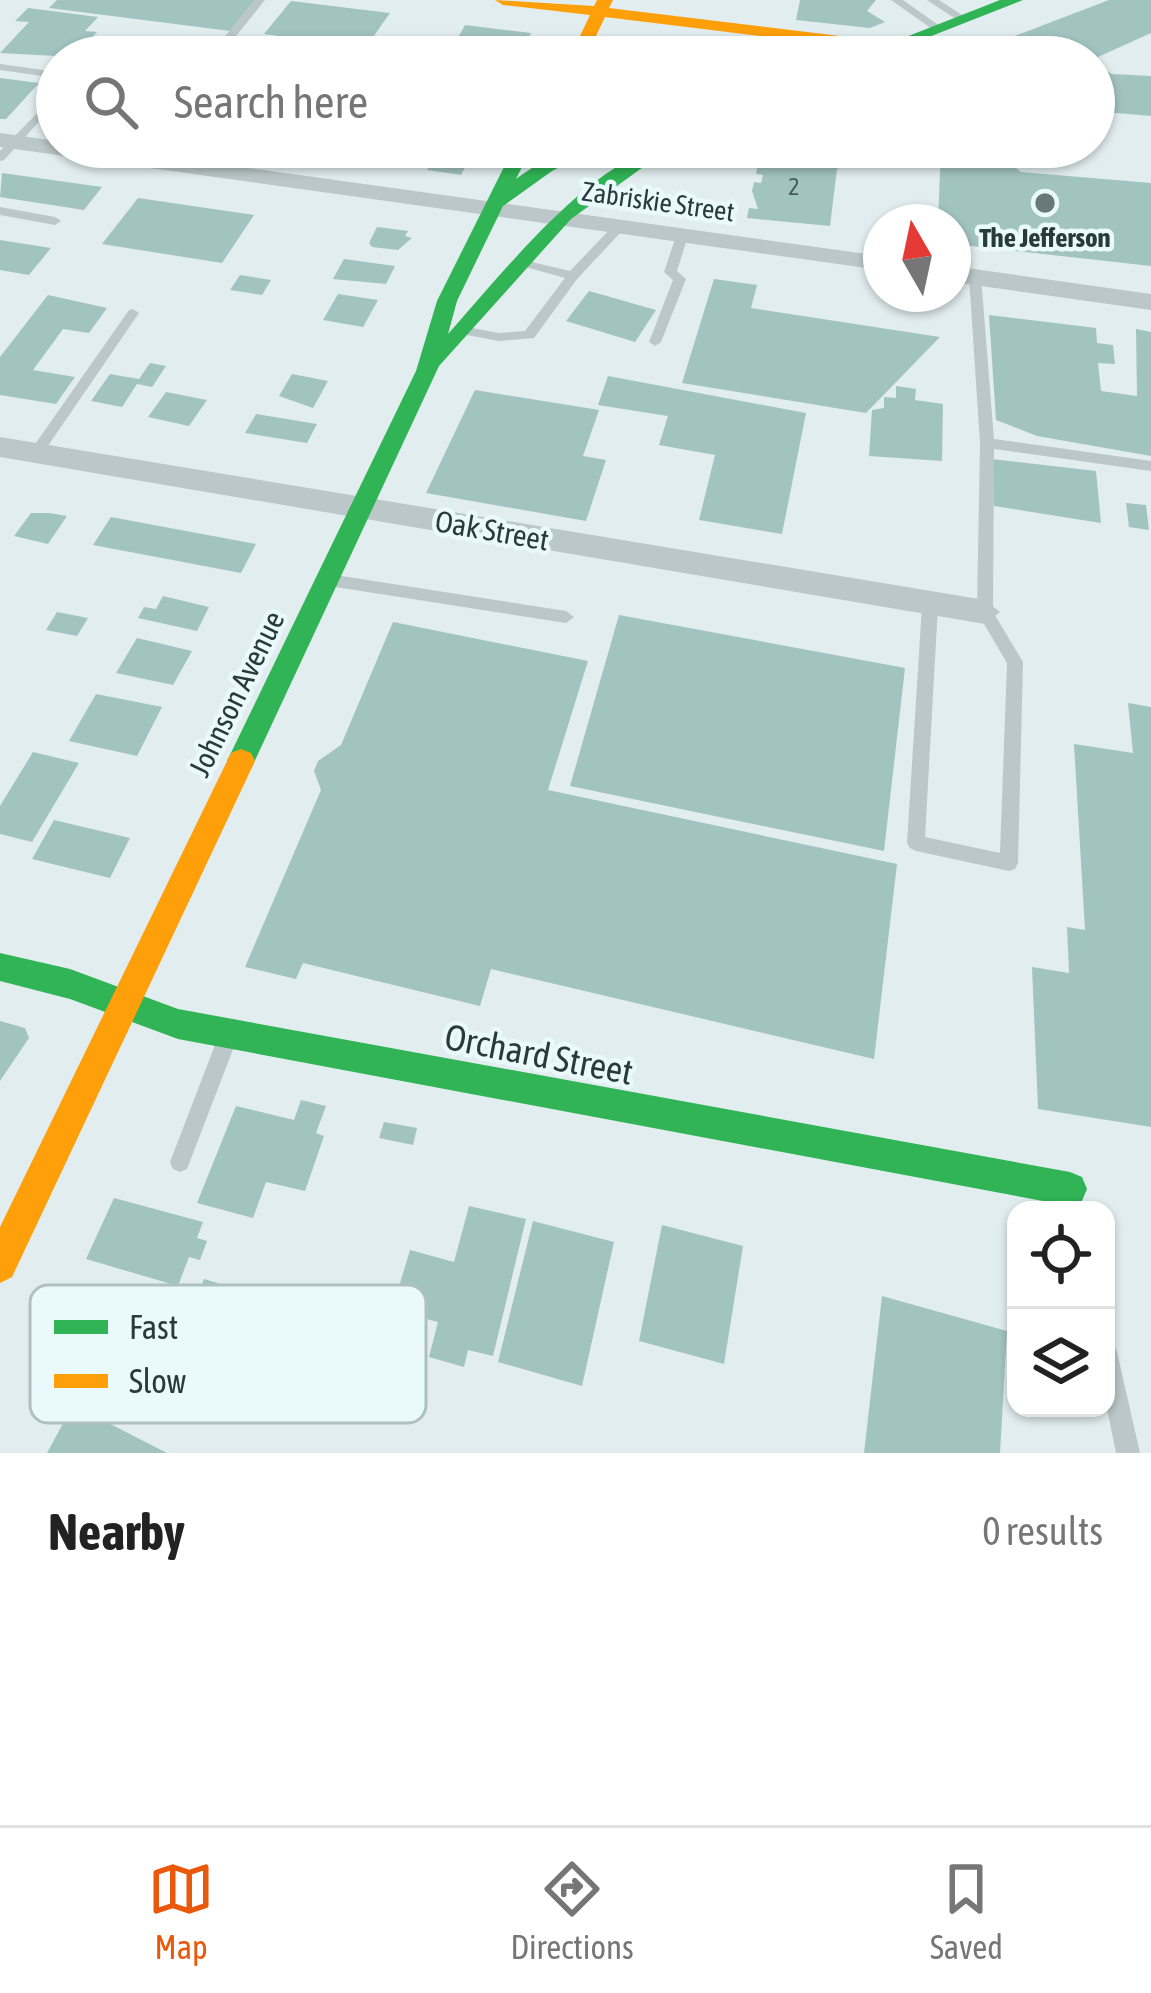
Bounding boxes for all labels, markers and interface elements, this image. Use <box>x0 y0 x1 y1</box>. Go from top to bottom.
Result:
search box <box>36 36 1115 168</box>
icon: search <box>78 69 144 135</box>
text: Search here <box>174 76 368 128</box>
house number: 2 <box>788 173 800 200</box>
street label: Zabriskie Street <box>580 175 737 228</box>
marker: The Jefferson <box>1032 190 1058 216</box>
north arrow <box>863 204 971 312</box>
place label: The Jefferson <box>979 222 1111 253</box>
street label: Oak Street <box>433 503 552 557</box>
street label: Johnson Avenue <box>182 606 291 782</box>
street label: Orchard Street <box>441 1015 637 1093</box>
map controls <box>1007 1201 1115 1417</box>
button: locate <box>1007 1201 1115 1309</box>
legend <box>30 1285 426 1423</box>
text: Fast <box>129 1308 178 1346</box>
button: layers <box>1007 1309 1115 1417</box>
text: Slow <box>129 1362 186 1400</box>
text: Nearby <box>48 1502 185 1561</box>
text: 0 results <box>982 1509 1103 1553</box>
tab: Map <box>148 1856 214 1966</box>
tab: Directions <box>510 1856 634 1966</box>
tab: Saved <box>930 1856 1003 1966</box>

